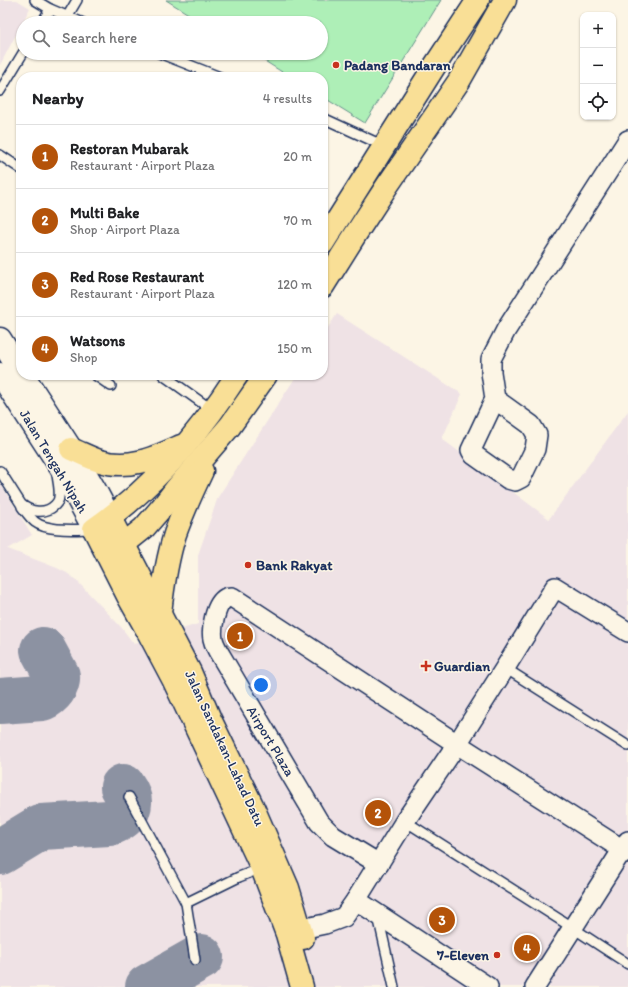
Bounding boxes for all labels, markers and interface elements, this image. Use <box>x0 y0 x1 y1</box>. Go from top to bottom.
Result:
map controls <box>580 12 616 120</box>
button: + <box>580 12 616 48</box>
search box <box>16 16 328 60</box>
icon: search <box>30 27 52 49</box>
text: Search here <box>62 29 137 47</box>
button: − <box>580 48 616 84</box>
place label: Padang Bandaran <box>344 57 451 74</box>
marker: Padang Bandaran <box>331 60 341 70</box>
button: locate <box>580 84 616 120</box>
text: Nearby <box>32 88 84 108</box>
text: 4 results <box>263 91 312 106</box>
text: Restoran Mubarak <box>70 140 188 158</box>
text: 1 <box>42 149 48 164</box>
text: 20 m <box>283 149 312 164</box>
text: Restaurant · Airport Plaza <box>70 158 215 173</box>
text: Multi Bake <box>70 204 139 222</box>
text: 2 <box>42 213 48 228</box>
text: 70 m <box>284 213 312 228</box>
text: Shop · Airport Plaza <box>70 222 180 237</box>
text: Red Rose Restaurant <box>70 268 204 286</box>
text: 3 <box>41 277 49 292</box>
text: 120 m <box>277 277 312 292</box>
text: Restaurant · Airport Plaza <box>70 286 215 301</box>
text: Watsons <box>70 332 125 350</box>
text: 4 <box>41 341 49 356</box>
text: 150 m <box>277 341 312 356</box>
text: Shop <box>70 350 97 365</box>
street label: Jalan Tengah Nipah <box>16 406 91 517</box>
place label: Bank Rakyat <box>256 557 333 574</box>
marker: Bank Rakyat <box>243 560 253 570</box>
pin: 1 <box>227 621 253 651</box>
place label: Guardian <box>434 658 490 675</box>
marker: Guardian <box>421 661 431 671</box>
street label: Jalan Sandakan-Lahad Datu <box>181 668 268 829</box>
your location <box>251 675 271 695</box>
street label: Airport Plaza <box>243 703 299 780</box>
pin: 2 <box>365 798 391 828</box>
pin: 3 <box>429 905 455 935</box>
pin: 4 <box>514 933 540 963</box>
place label: 7-Eleven <box>436 947 489 964</box>
marker: 7-Eleven <box>492 950 502 960</box>

